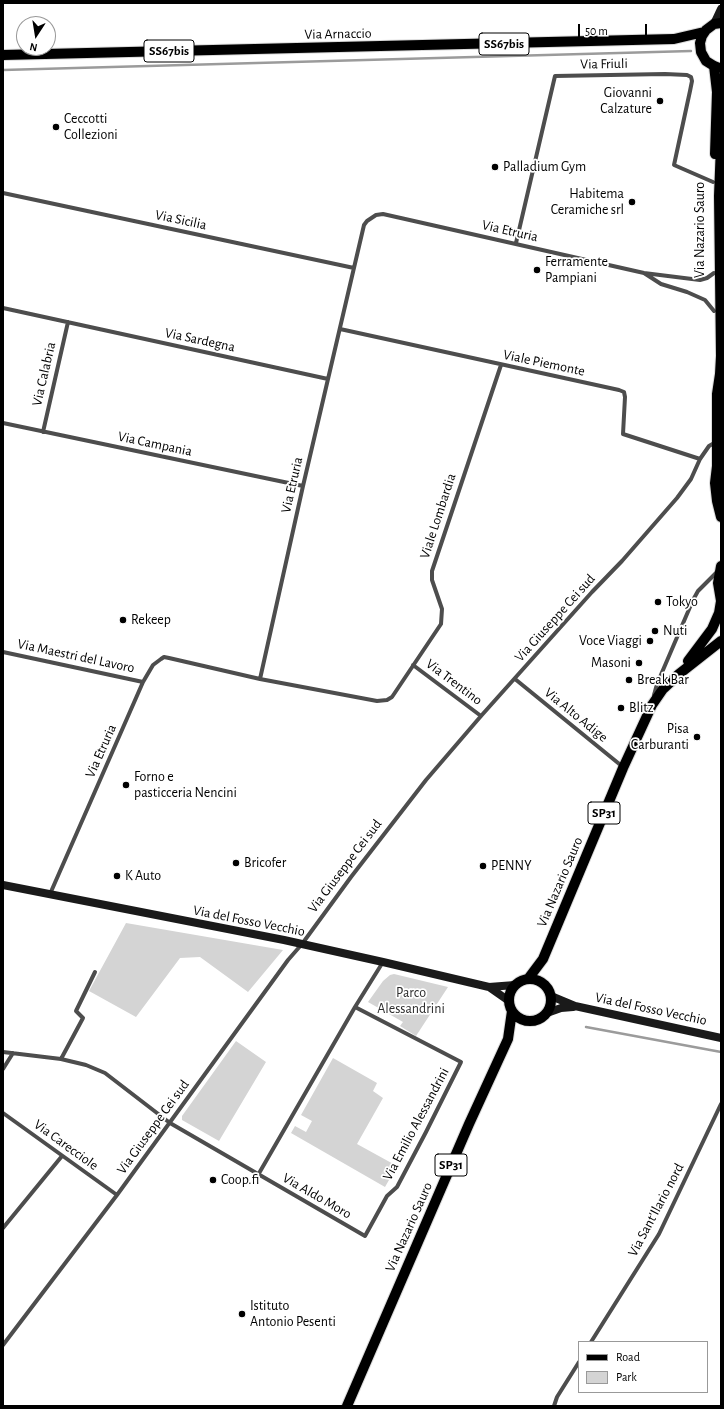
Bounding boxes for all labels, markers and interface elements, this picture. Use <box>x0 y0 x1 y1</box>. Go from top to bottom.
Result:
north arrow <box>16 16 56 56</box>
scale bar <box>580 16 649 42</box>
street label: Via Arnaccio <box>304 25 372 43</box>
text: 50 m <box>585 25 608 37</box>
road number: SS67bis <box>479 33 529 55</box>
road number: SS67bis <box>144 40 194 62</box>
text: N <box>29 41 38 53</box>
street label: Via Friuli <box>580 55 628 73</box>
place label: Giovanni Calzature <box>600 85 652 118</box>
marker: Giovanni Calzature <box>655 96 665 106</box>
place label: Ceccotti Collezioni <box>64 111 118 144</box>
marker: Ceccotti Collezioni <box>51 122 61 132</box>
place label: Palladium Gym <box>503 159 586 175</box>
marker: Palladium Gym <box>490 162 500 172</box>
street label: Via Nazario Sauro <box>692 182 708 278</box>
place label: Habitema Ceramiche srl <box>551 186 624 218</box>
marker: Habitema Ceramiche srl <box>627 197 637 207</box>
street label: Via Sicilia <box>154 206 208 234</box>
street label: Via Etruria <box>480 216 540 246</box>
place label: Ferramente Pampiani <box>545 254 608 286</box>
marker: Ferramente Pampiani <box>532 265 542 275</box>
street label: Via Sardegna <box>163 324 237 356</box>
street label: Via Calabria <box>28 340 60 408</box>
street label: Viale Piemonte <box>502 346 586 380</box>
street label: Via Campania <box>116 428 194 460</box>
street label: Via Etruria <box>277 455 307 515</box>
street label: Viale Lombardia <box>416 471 460 561</box>
street label: Via Giuseppe Cei sud <box>511 571 599 665</box>
place label: Tokyo <box>666 594 698 610</box>
marker: Tokyo <box>653 597 663 607</box>
place label: Rekeep <box>131 612 171 628</box>
marker: Rekeep <box>118 615 128 625</box>
place label: Nuti <box>663 623 687 639</box>
marker: Nuti <box>650 626 660 636</box>
place label: Voce Viaggi <box>579 633 642 649</box>
street label: Via Maestri del Lavoro <box>16 635 136 677</box>
marker: Voce Viaggi <box>645 636 655 646</box>
street label: Via Trentino <box>423 655 485 709</box>
place label: Masoni <box>591 655 631 671</box>
marker: Masoni <box>634 658 644 668</box>
place label: Break Bar <box>637 672 689 688</box>
marker: Break Bar <box>624 675 634 685</box>
street label: Via Alto Adige <box>541 684 611 746</box>
place label: Blitz <box>629 700 654 716</box>
marker: Blitz <box>616 703 626 713</box>
place label: Pisa Carburanti <box>631 721 689 754</box>
street label: Via Etruria <box>82 722 120 780</box>
marker: Pisa Carburanti <box>692 732 702 742</box>
place label: Forno e pasticceria Nencini <box>134 769 237 802</box>
marker: Forno e pasticceria Nencini <box>121 780 131 790</box>
road number: SP31 <box>588 802 620 824</box>
street label: Via Giuseppe Cei sud <box>304 816 386 916</box>
street label: Via Nazario Sauro <box>533 834 587 930</box>
place label: Bricofer <box>244 855 286 871</box>
marker: Bricofer <box>231 858 241 868</box>
place label: PENNY <box>491 858 532 874</box>
marker: PENNY <box>478 861 488 871</box>
place label: K Auto <box>125 868 161 884</box>
marker: K Auto <box>112 871 122 881</box>
street label: Via del Fosso Vecchio <box>192 902 306 940</box>
park label: Parco Alessandrini <box>377 985 445 1018</box>
street label: Via del Fosso Vecchio <box>594 989 708 1029</box>
street label: Via Emilio Alessandrini <box>379 1065 453 1183</box>
street label: Via Giuseppe Cei sud <box>113 1077 193 1177</box>
street label: Via Carecciole <box>30 1116 102 1174</box>
road number: SP31 <box>435 1154 467 1176</box>
street label: Via Sant'Ilario nord <box>624 1160 688 1260</box>
street label: Via Aldo Moro <box>279 1169 355 1223</box>
place label: Coop.fi <box>221 1172 259 1188</box>
marker: Coop.fi <box>208 1175 218 1185</box>
street label: Via Nazario Sauro <box>382 1180 436 1274</box>
place label: Istituto Antonio Pesenti <box>250 1298 336 1330</box>
marker: Istituto Antonio Pesenti <box>237 1309 247 1319</box>
legend <box>578 1341 708 1393</box>
text: Road <box>616 1351 640 1363</box>
text: Park <box>616 1371 637 1383</box>

